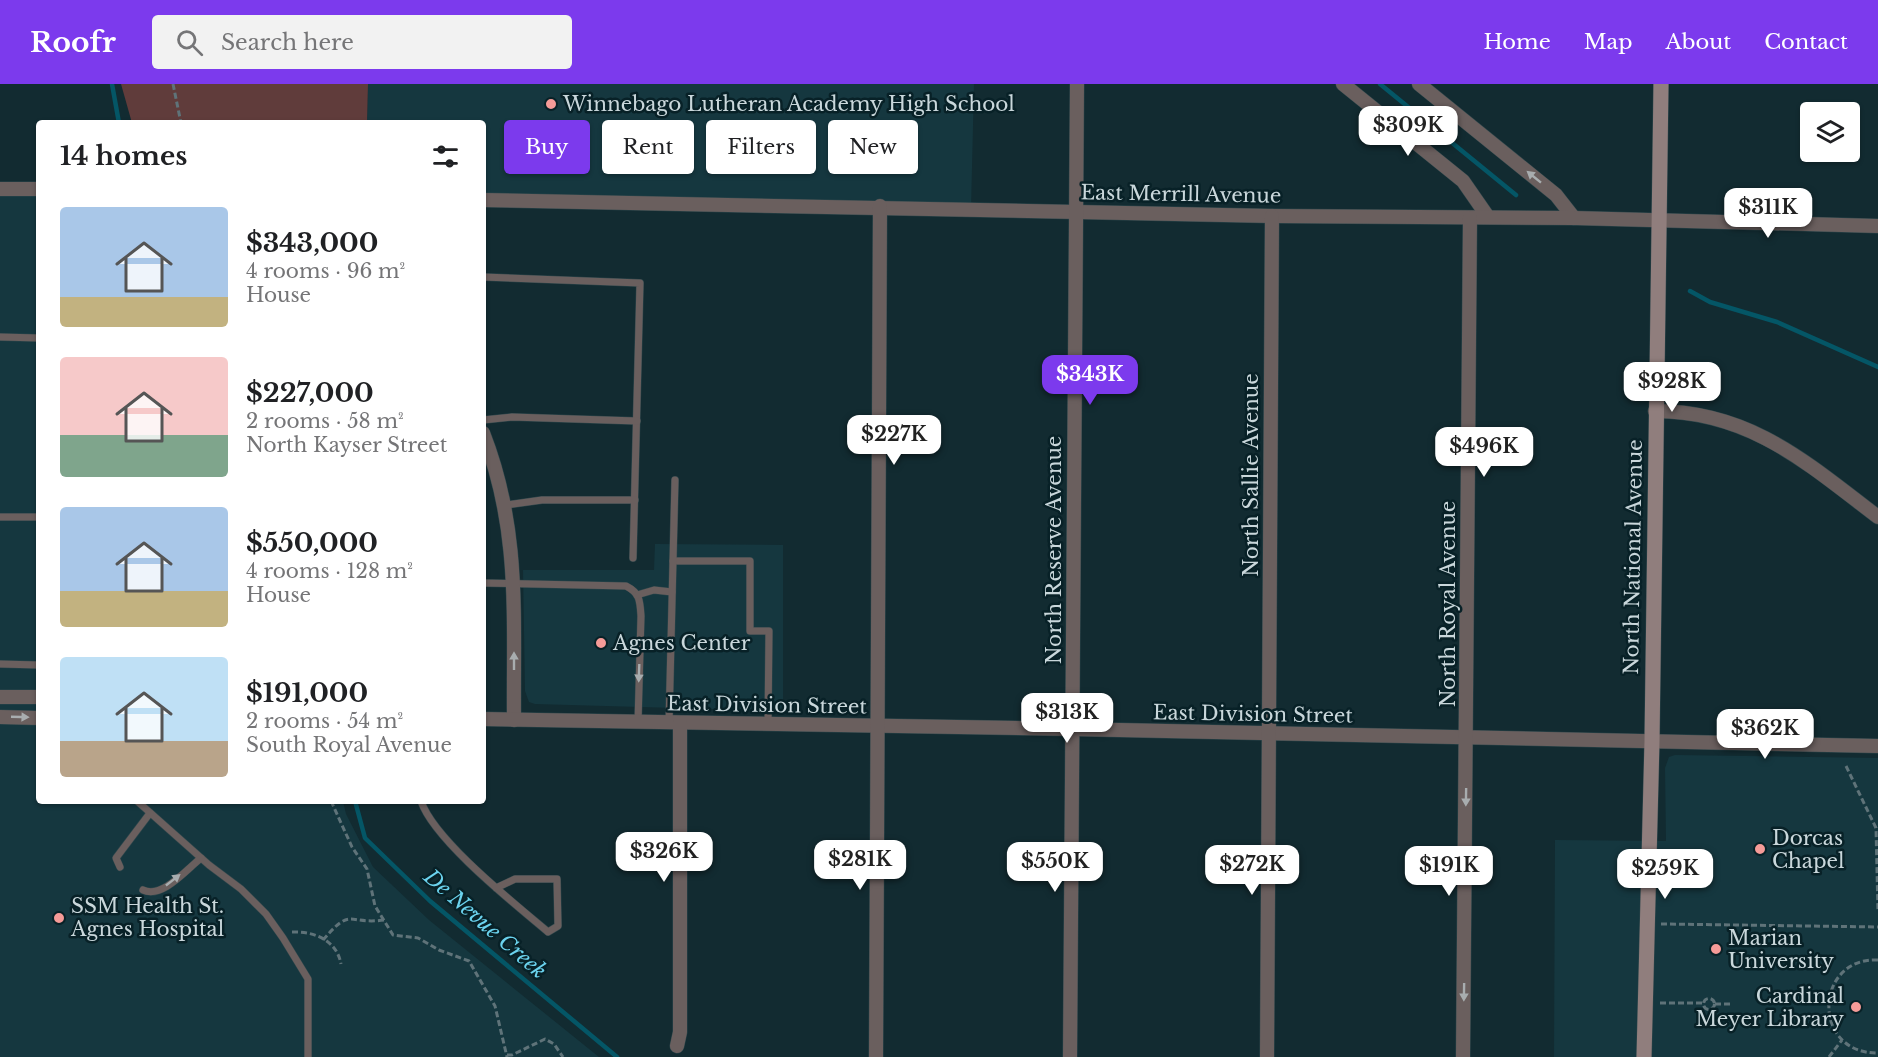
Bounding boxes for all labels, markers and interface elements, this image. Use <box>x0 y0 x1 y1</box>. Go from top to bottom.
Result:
search box <box>152 15 572 69</box>
text: Roofr <box>30 25 116 60</box>
icon: search <box>173 26 206 59</box>
text: Search here <box>221 29 354 56</box>
text: Home <box>1484 29 1551 55</box>
text: Map <box>1584 29 1632 55</box>
text: About <box>1665 29 1731 55</box>
text: Contact <box>1764 29 1848 55</box>
place label: Winnebago Lutheran Academy High School <box>562 92 1015 116</box>
marker: Winnebago Lutheran Academy High School <box>544 97 558 111</box>
map controls <box>1800 102 1860 162</box>
button: layers <box>1800 102 1860 162</box>
pin: $309K <box>1366 106 1450 157</box>
text: $309K <box>1373 113 1443 137</box>
chip: Buy <box>504 120 590 174</box>
chip: Rent <box>602 120 694 174</box>
chip: Filters <box>706 120 816 174</box>
chip: New <box>828 120 918 174</box>
text: 14 homes <box>60 140 187 172</box>
icon: filters <box>429 140 462 173</box>
one-way arrow <box>1526 171 1541 183</box>
street label: East Merrill Avenue <box>1080 180 1282 208</box>
pin: $311K <box>1726 188 1810 239</box>
text: $311K <box>1738 195 1798 219</box>
text: $343,000 <box>246 227 378 259</box>
icon: home <box>108 231 180 303</box>
text: 4 rooms · 96 m² <box>246 259 405 283</box>
text: House <box>246 283 311 307</box>
pin: $343K <box>1048 355 1132 406</box>
text: $343K <box>1056 362 1124 386</box>
pin: $928K <box>1630 362 1714 413</box>
text: $928K <box>1638 369 1706 393</box>
street label: North Sallie Avenue <box>1239 373 1263 577</box>
text: $227,000 <box>246 377 374 409</box>
icon: home <box>108 381 180 453</box>
text: 2 rooms · 58 m² <box>246 409 404 433</box>
pin: $227K <box>852 415 936 466</box>
text: $227K <box>861 422 927 446</box>
pin: $496K <box>1442 427 1526 478</box>
text: North Kayser Street <box>246 433 447 457</box>
text: $496K <box>1449 434 1519 458</box>
street label: North Reserve Avenue <box>1042 436 1066 664</box>
street label: North National Avenue <box>1619 439 1647 675</box>
street label: North Royal Avenue <box>1436 501 1460 707</box>
text: $550,000 <box>246 527 378 559</box>
icon: home <box>108 531 180 603</box>
text: 4 rooms · 128 m² <box>246 559 413 583</box>
text: House <box>246 583 311 607</box>
place label: Agnes Center <box>612 631 751 655</box>
marker: Agnes Center <box>594 636 608 650</box>
one-way arrow <box>509 652 518 671</box>
one-way arrow <box>634 664 644 683</box>
text: $191,000 <box>246 677 368 709</box>
icon: home <box>108 681 180 753</box>
street label: East Division Street <box>667 691 868 719</box>
pin: $313K <box>1025 693 1109 744</box>
text: $313K <box>1035 700 1099 724</box>
street label: East Division Street <box>1153 700 1354 728</box>
text: 2 rooms · 54 m² <box>246 709 403 733</box>
pin: $362K <box>1723 709 1807 760</box>
one-way arrow <box>10 713 29 722</box>
text: $362K <box>1731 716 1799 740</box>
text: South Royal Avenue <box>246 733 452 757</box>
one-way arrow <box>1461 787 1471 806</box>
place label: Dorcas Chapel <box>1772 826 1844 873</box>
pin: $326K <box>622 832 706 883</box>
text: $326K <box>630 839 698 863</box>
pin: $281K <box>818 840 902 891</box>
pin: $550K <box>1013 842 1097 893</box>
marker: Dorcas Chapel <box>1753 842 1767 856</box>
pin: $272K <box>1210 845 1294 896</box>
pin: $191K <box>1407 846 1491 897</box>
text: $281K <box>828 847 892 871</box>
text: $550K <box>1021 849 1089 873</box>
pin: $259K <box>1623 849 1707 900</box>
text: $272K <box>1219 852 1285 876</box>
text: $191K <box>1419 853 1479 877</box>
text: $259K <box>1631 856 1699 880</box>
water label: De Nevue Creek <box>418 863 551 984</box>
one-way arrow <box>166 874 181 887</box>
place label: SSM Health St. Agnes Hospital <box>70 894 224 941</box>
marker: SSM Health St. Agnes Hospital <box>52 911 66 925</box>
place label: Marian University <box>1728 926 1834 973</box>
marker: Marian University <box>1709 942 1723 956</box>
one-way arrow <box>1459 982 1469 1001</box>
place label: Cardinal Meyer Library <box>1696 984 1844 1031</box>
marker: Cardinal Meyer Library <box>1849 1000 1863 1014</box>

